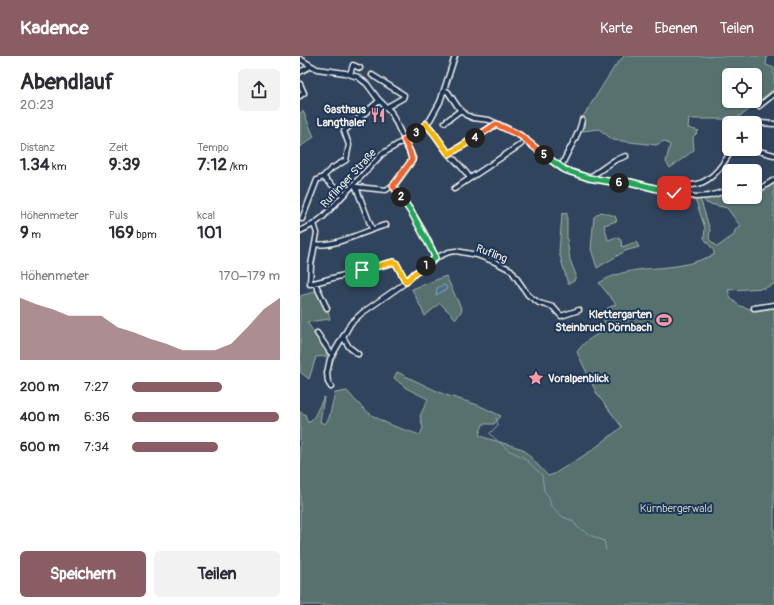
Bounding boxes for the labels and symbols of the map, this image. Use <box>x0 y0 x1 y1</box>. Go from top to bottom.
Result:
place label: Gasthaus Langthaler <box>317 103 367 129</box>
restaurant icon: Gasthaus Langthaler <box>369 106 387 124</box>
pin: 3 <box>406 123 426 143</box>
pin: 4 <box>465 128 485 148</box>
pin: 5 <box>534 145 554 165</box>
street label: Ruflinger Straße <box>318 146 379 210</box>
pin: 6 <box>609 173 629 193</box>
pin <box>657 176 691 210</box>
pin: 2 <box>391 187 411 207</box>
street label: Rufling <box>474 242 510 266</box>
pin <box>345 253 379 287</box>
pin: 1 <box>416 256 436 276</box>
place label: Klettergarten Steinbruch Dörnbach <box>555 308 652 334</box>
sports icon: Klettergarten Steinbruch Dörnbach <box>655 311 673 329</box>
place icon: Voralpenblick <box>527 369 545 387</box>
place label: Voralpenblick <box>548 372 609 385</box>
park label: Kürnbergerwald <box>640 502 712 515</box>

